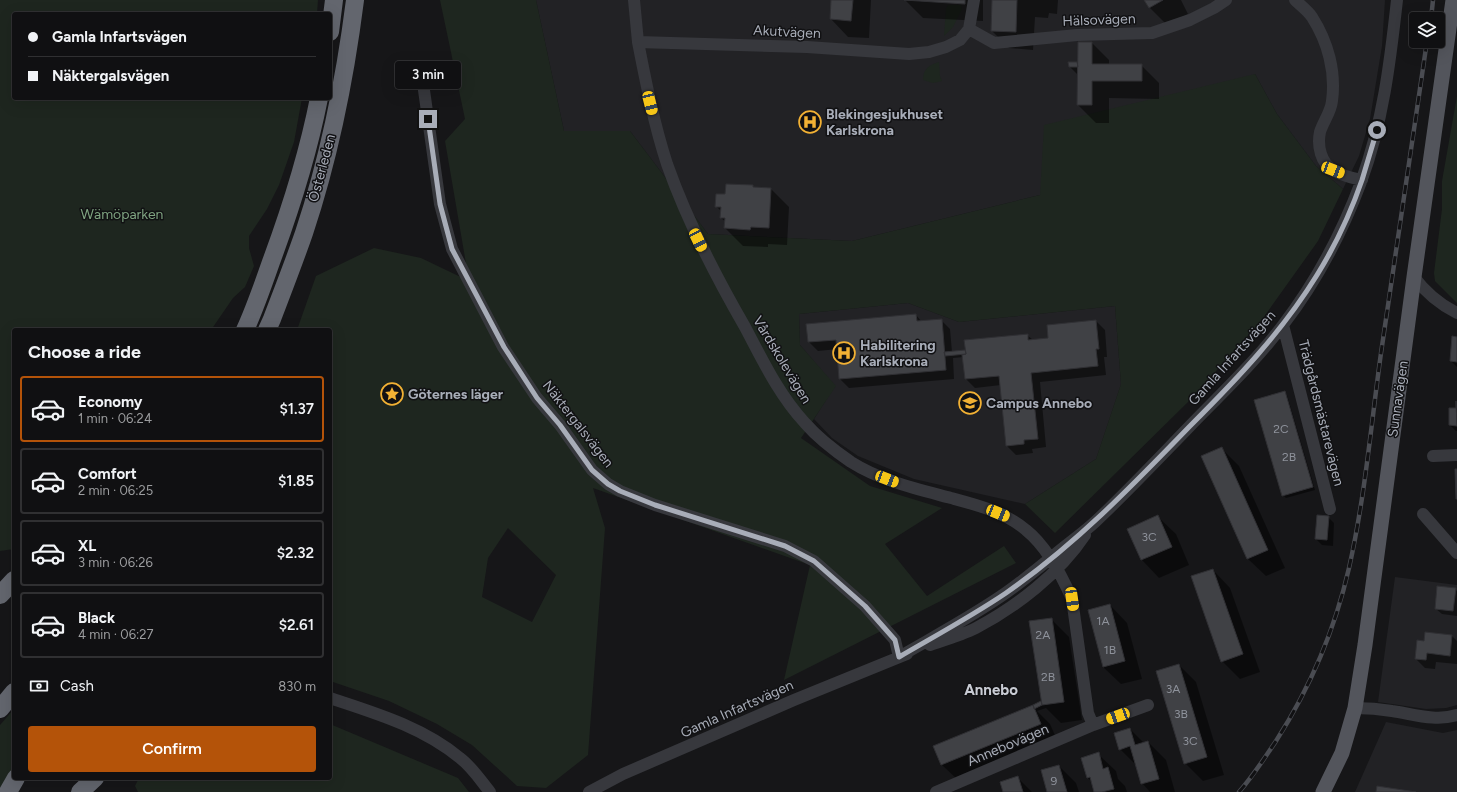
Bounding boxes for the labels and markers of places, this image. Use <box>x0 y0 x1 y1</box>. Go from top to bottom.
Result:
place label: Blekingesjukhuset Karlskrona <box>826 106 943 139</box>
hospital icon: Blekingesjukhuset Karlskrona <box>797 109 823 135</box>
place label: Habilitering Karlskrona <box>860 337 936 370</box>
hospital icon: Habilitering Karlskrona <box>831 340 857 366</box>
place icon: Göternes läger <box>379 381 405 407</box>
place label: Göternes läger <box>408 386 504 403</box>
school or university icon: Campus Annebo <box>957 390 983 416</box>
place label: Campus Annebo <box>986 395 1092 412</box>

